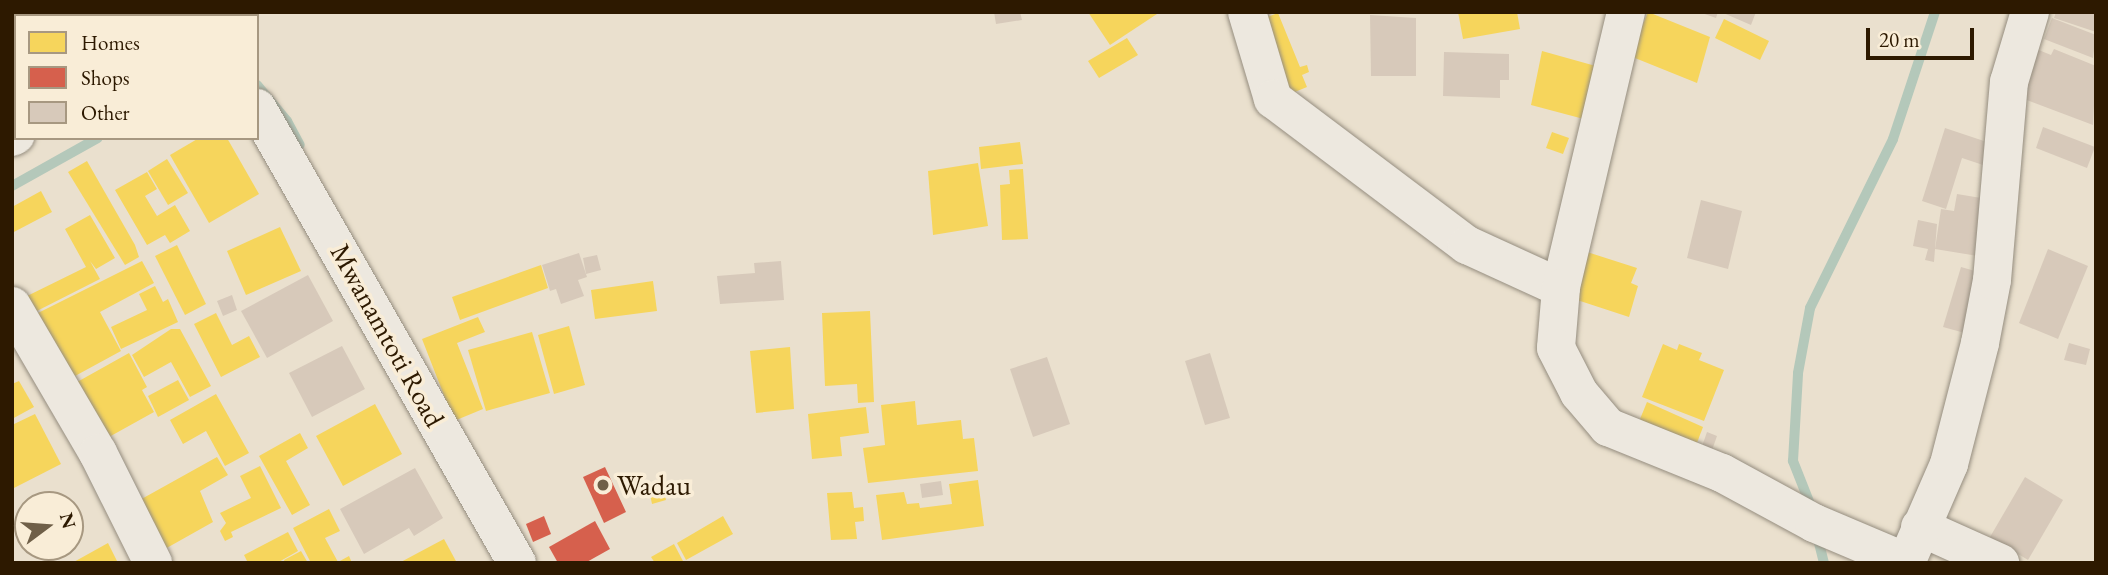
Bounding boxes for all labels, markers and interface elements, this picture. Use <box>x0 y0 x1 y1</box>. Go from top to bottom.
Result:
legend <box>14 14 259 140</box>
scale bar <box>1870 14 1979 58</box>
text: 20 m <box>1879 26 1920 53</box>
text: Homes <box>81 29 140 56</box>
text: Shops <box>81 64 130 91</box>
text: Other <box>81 99 130 126</box>
street label: Mwanamtoti Road <box>324 238 452 432</box>
place label: Wadau <box>617 468 691 502</box>
marker: Wadau <box>595 477 611 493</box>
north arrow <box>14 491 84 561</box>
text: N <box>54 510 82 531</box>

